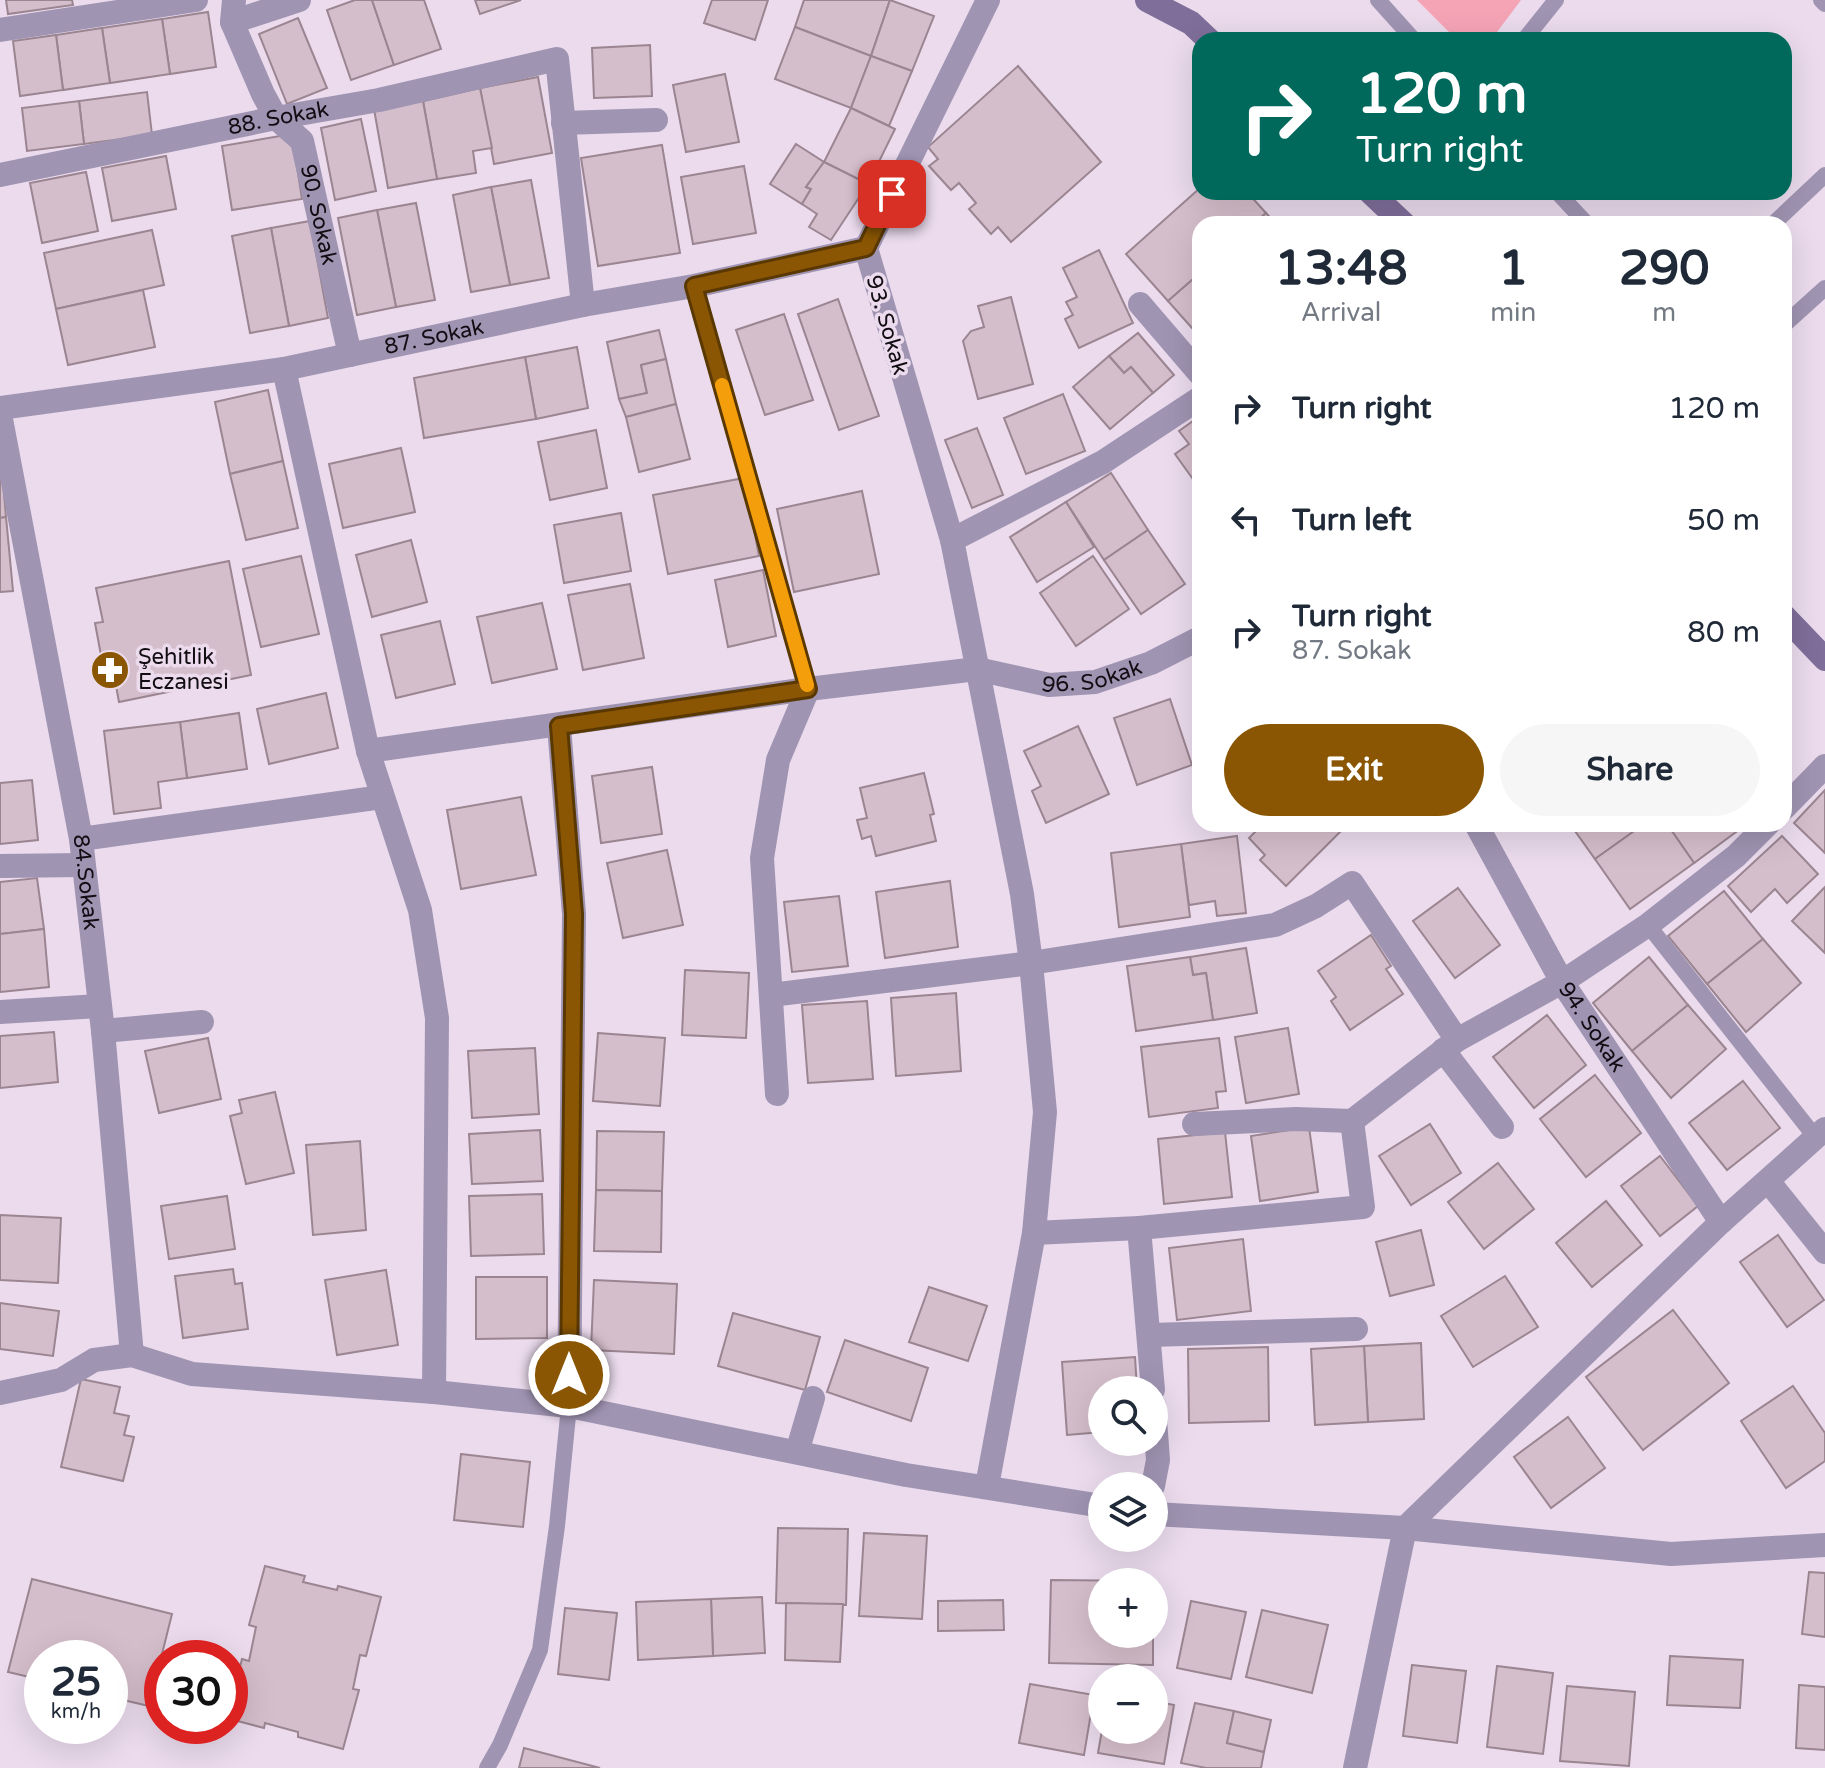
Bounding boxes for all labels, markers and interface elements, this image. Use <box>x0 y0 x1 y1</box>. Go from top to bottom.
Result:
text: 120 m <box>1356 61 1527 128</box>
icon: right <box>1224 64 1328 168</box>
street label: 88. Sokak <box>225 96 331 141</box>
text: Turn right <box>1356 129 1523 172</box>
pin <box>858 160 926 228</box>
street label: 90. Sokak <box>295 162 342 267</box>
icon: arrive <box>870 172 914 216</box>
text: 13:48 <box>1275 240 1408 298</box>
text: 1 <box>1498 240 1528 298</box>
text: 290 <box>1619 240 1709 298</box>
street label: 93. Sokak <box>860 272 914 378</box>
text: Arrival <box>1301 297 1381 328</box>
text: min <box>1490 297 1536 328</box>
text: m <box>1652 297 1676 328</box>
street label: 87. Sokak <box>382 314 486 360</box>
icon: right <box>1224 386 1268 430</box>
text: Turn right <box>1292 390 1432 427</box>
text: 120 m <box>1668 390 1760 427</box>
icon: left <box>1224 498 1268 542</box>
text: Turn left <box>1292 502 1411 539</box>
text: 50 m <box>1687 502 1760 539</box>
text: Turn right <box>1292 598 1432 635</box>
icon: right <box>1224 610 1268 654</box>
text: 80 m <box>1687 614 1760 651</box>
text: 87. Sokak <box>1292 635 1411 666</box>
place label: Şehitlik Eczanesi <box>138 644 229 695</box>
pharmacy icon: Şehitlik Eczanesi <box>89 649 131 691</box>
street label: 96. Sokak <box>1039 654 1145 699</box>
button: Exit <box>1224 724 1484 816</box>
button: Share <box>1500 724 1760 816</box>
street label: 84.Sokak <box>68 833 104 931</box>
street label: 94. Sokak <box>1553 977 1631 1077</box>
position arrow <box>527 1333 611 1417</box>
map controls <box>1088 1376 1168 1744</box>
button: search <box>1088 1376 1168 1456</box>
button: layers <box>1088 1472 1168 1552</box>
button: + <box>1088 1568 1168 1648</box>
speed limit sign: 30 <box>144 1640 248 1744</box>
text: 25 <box>51 1658 101 1706</box>
button: − <box>1088 1664 1168 1744</box>
text: km/h <box>51 1700 101 1724</box>

